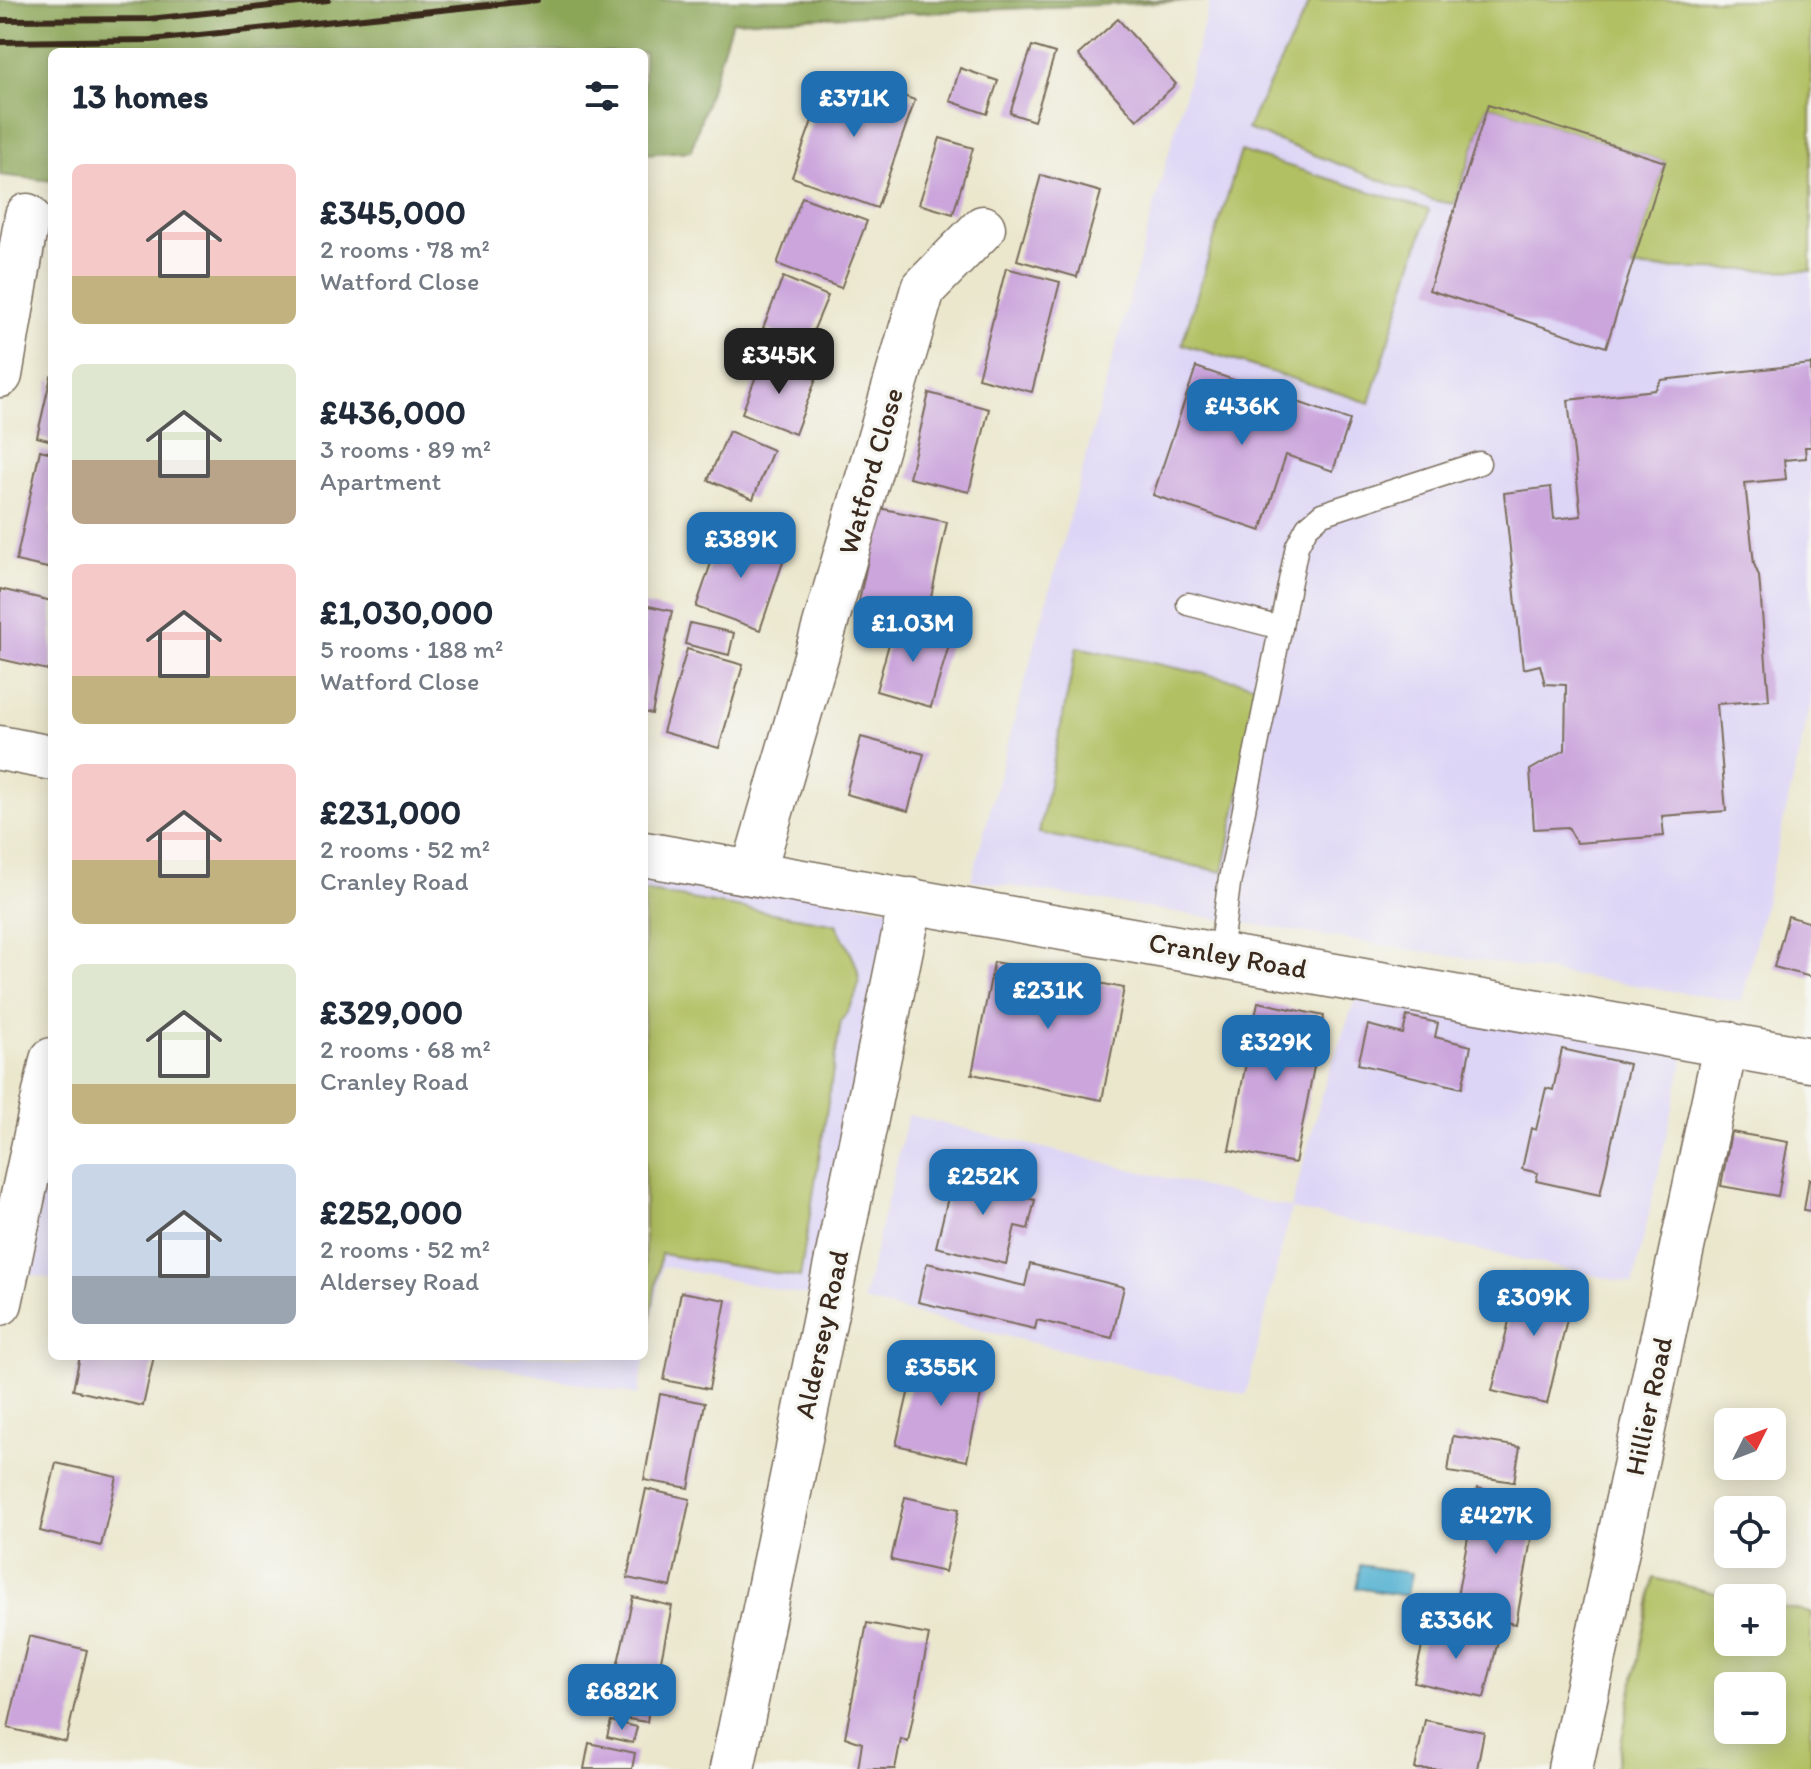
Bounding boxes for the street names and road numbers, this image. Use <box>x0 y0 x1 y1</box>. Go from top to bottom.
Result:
street label: Watford Close <box>830 384 910 558</box>
street label: Cranley Road <box>1146 924 1310 986</box>
street label: Aldersey Road <box>787 1247 855 1421</box>
street label: Hillier Road <box>1617 1333 1679 1478</box>

